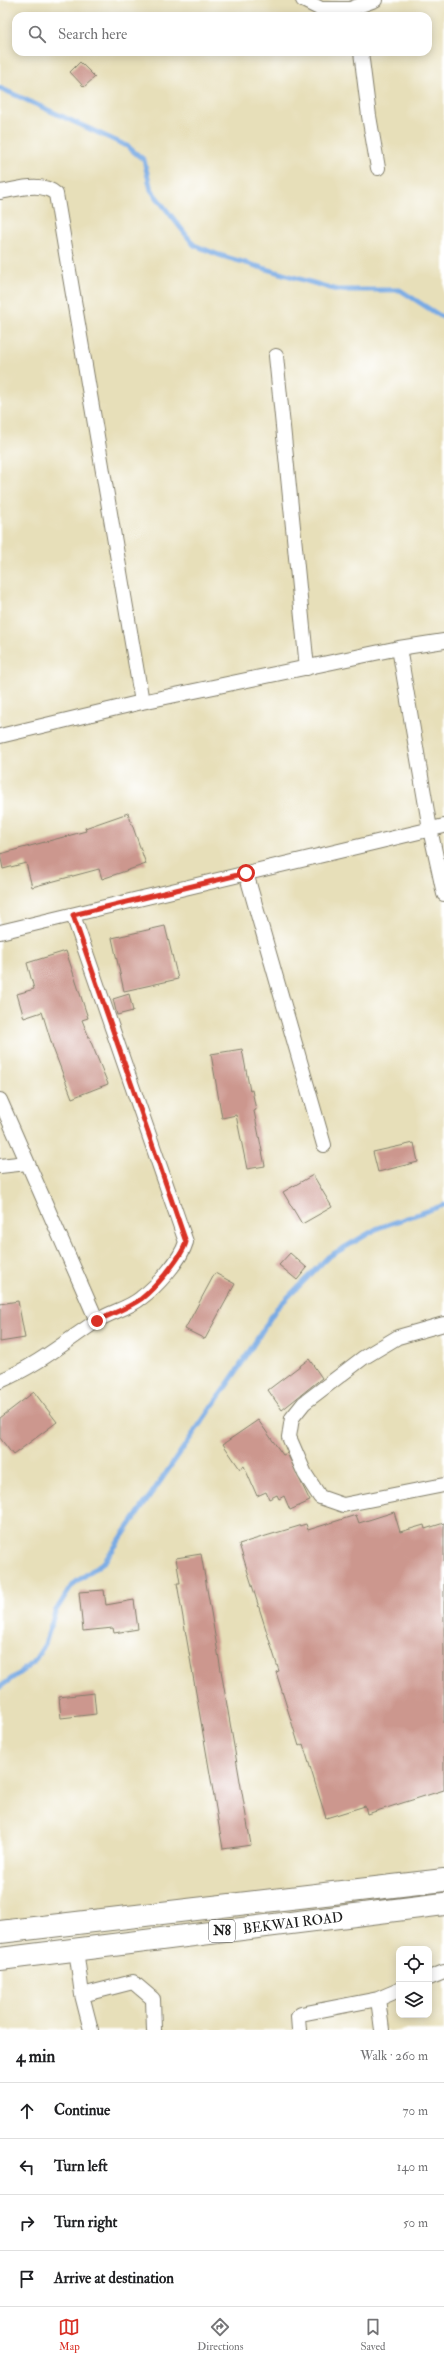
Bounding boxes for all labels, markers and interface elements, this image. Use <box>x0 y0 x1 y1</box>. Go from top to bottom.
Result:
search box <box>12 12 432 56</box>
icon: search <box>26 23 48 45</box>
text: Search here <box>58 25 127 44</box>
route start <box>237 864 255 882</box>
route end <box>88 1312 106 1330</box>
street label: BEKWAI ROAD <box>242 1908 344 1938</box>
road number: N8 <box>209 1920 235 1942</box>
map controls <box>396 1946 432 2018</box>
button: locate <box>396 1946 432 1982</box>
button: layers <box>396 1982 432 2018</box>
text: 4 min <box>16 2046 55 2067</box>
text: Walk · 260 m <box>360 2048 428 2064</box>
icon: ahead <box>16 2100 38 2122</box>
text: Continue <box>54 2101 110 2120</box>
text: 70 m <box>403 2103 428 2119</box>
icon: left <box>16 2156 38 2178</box>
text: Turn left <box>54 2157 108 2176</box>
text: 140 m <box>397 2159 428 2175</box>
icon: right <box>16 2212 38 2234</box>
text: Turn right <box>54 2213 117 2232</box>
text: 50 m <box>403 2215 428 2231</box>
icon: arrive <box>16 2268 38 2290</box>
text: Arrive at destination <box>54 2269 174 2288</box>
tab: Map <box>58 2316 80 2353</box>
tab: Directions <box>197 2316 244 2353</box>
tab: Saved <box>360 2316 386 2353</box>

